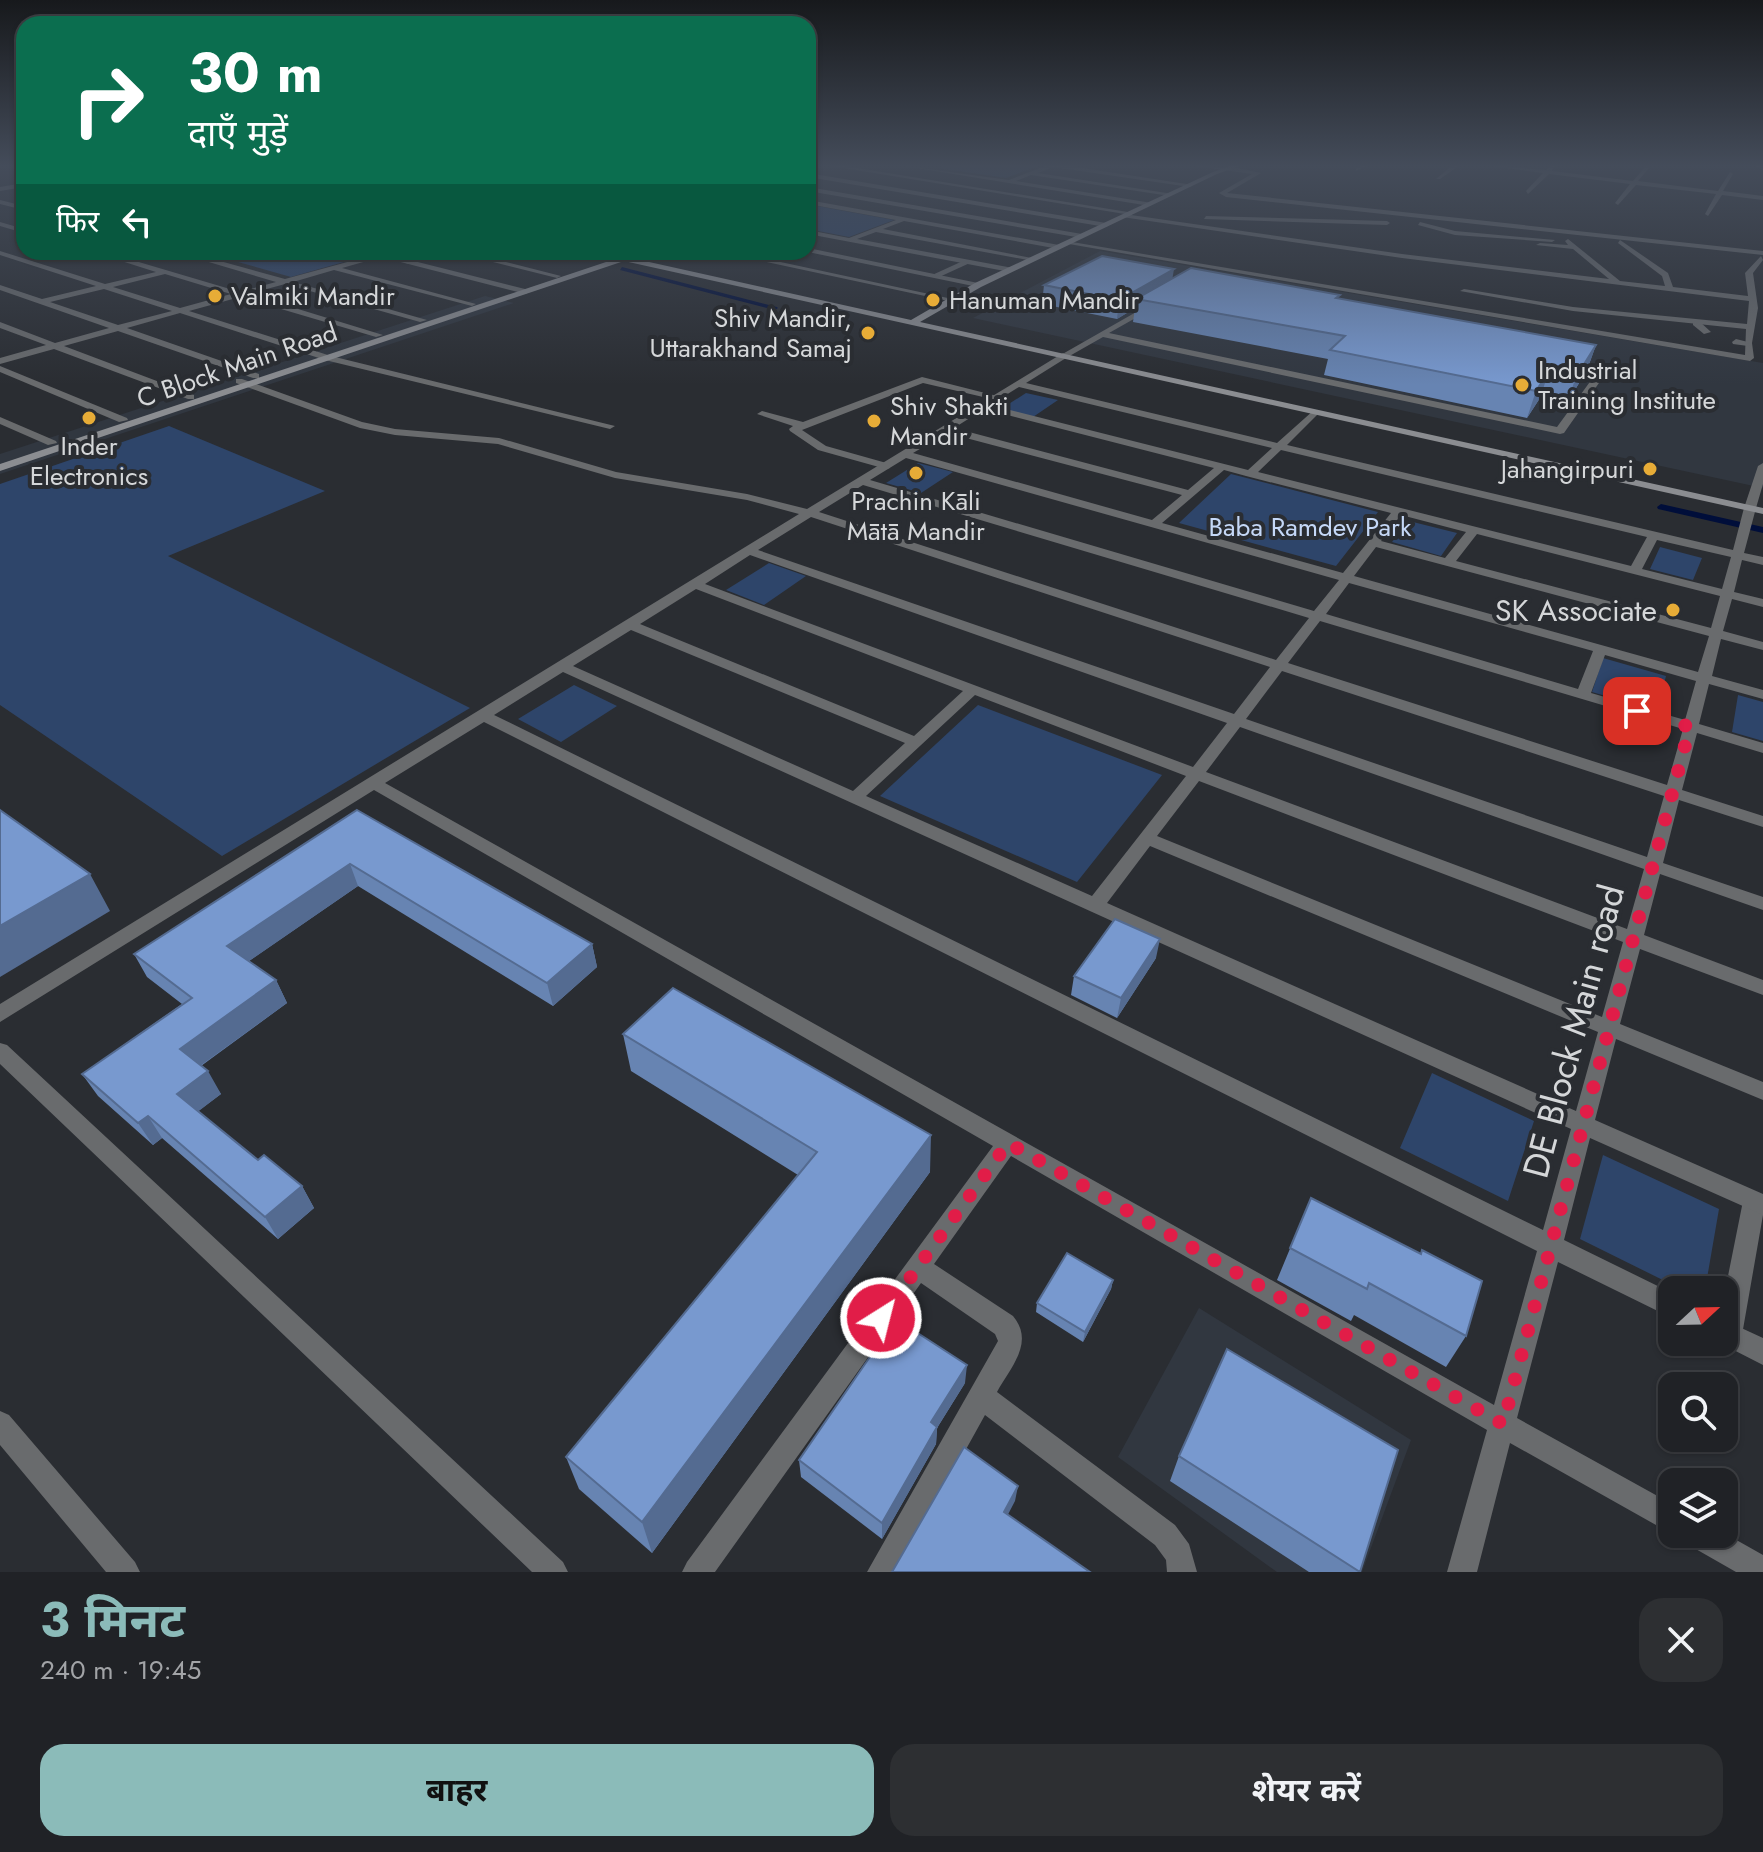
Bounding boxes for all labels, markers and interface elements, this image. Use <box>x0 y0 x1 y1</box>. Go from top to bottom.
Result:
text: 30 m <box>188 32 323 113</box>
icon: right <box>56 48 160 152</box>
text: दाएँ मुड़ें <box>188 107 288 159</box>
text: फिर <box>56 200 99 243</box>
icon: left <box>115 200 159 244</box>
place label: Valmiki Mandir <box>231 277 395 315</box>
place label: Hanuman Mandir <box>949 281 1139 319</box>
marker: Valmiki Mandir <box>206 287 224 305</box>
marker: Hanuman Mandir <box>924 291 942 309</box>
place label: Shiv Mandir, Uttarakhand Samaj <box>649 299 852 367</box>
street label: C Block Main Road <box>132 313 342 417</box>
marker: Shiv Mandir, Uttarakhand Samaj <box>859 324 877 342</box>
place label: Industrial Training Institute <box>1538 351 1716 419</box>
marker: Industrial Training Institute <box>1513 376 1531 394</box>
place label: Shiv Shakti Mandir <box>890 387 1009 455</box>
marker: Inder Electronics <box>80 409 98 427</box>
marker: Shiv Shakti Mandir <box>865 412 883 430</box>
place label: Inder Electronics <box>30 427 148 495</box>
place label: Jahangirpuri <box>1498 450 1634 488</box>
marker: Jahangirpuri <box>1641 460 1659 478</box>
marker: Prachin Kāli Mātā Mandir <box>907 464 925 482</box>
place label: Prachin Kāli Mātā Mandir <box>847 482 985 550</box>
park label: Baba Ramdev Park <box>1209 508 1412 546</box>
place label: SK Associate <box>1495 589 1657 632</box>
marker: SK Associate <box>1664 601 1682 619</box>
pin <box>1603 677 1671 745</box>
icon: arrive <box>1615 689 1659 733</box>
street label: DE Block Main road <box>1509 879 1637 1183</box>
position arrow <box>839 1276 923 1360</box>
north arrow <box>1658 1276 1738 1356</box>
map controls <box>1658 1276 1738 1548</box>
button: search <box>1658 1372 1738 1452</box>
button: layers <box>1658 1468 1738 1548</box>
text: 3 मिनट <box>40 1586 185 1655</box>
button: close <box>1639 1598 1723 1682</box>
text: 240 m · 19:45 <box>40 1651 201 1689</box>
button: बाहर <box>40 1744 874 1836</box>
button: शेयर करें <box>890 1744 1723 1836</box>

